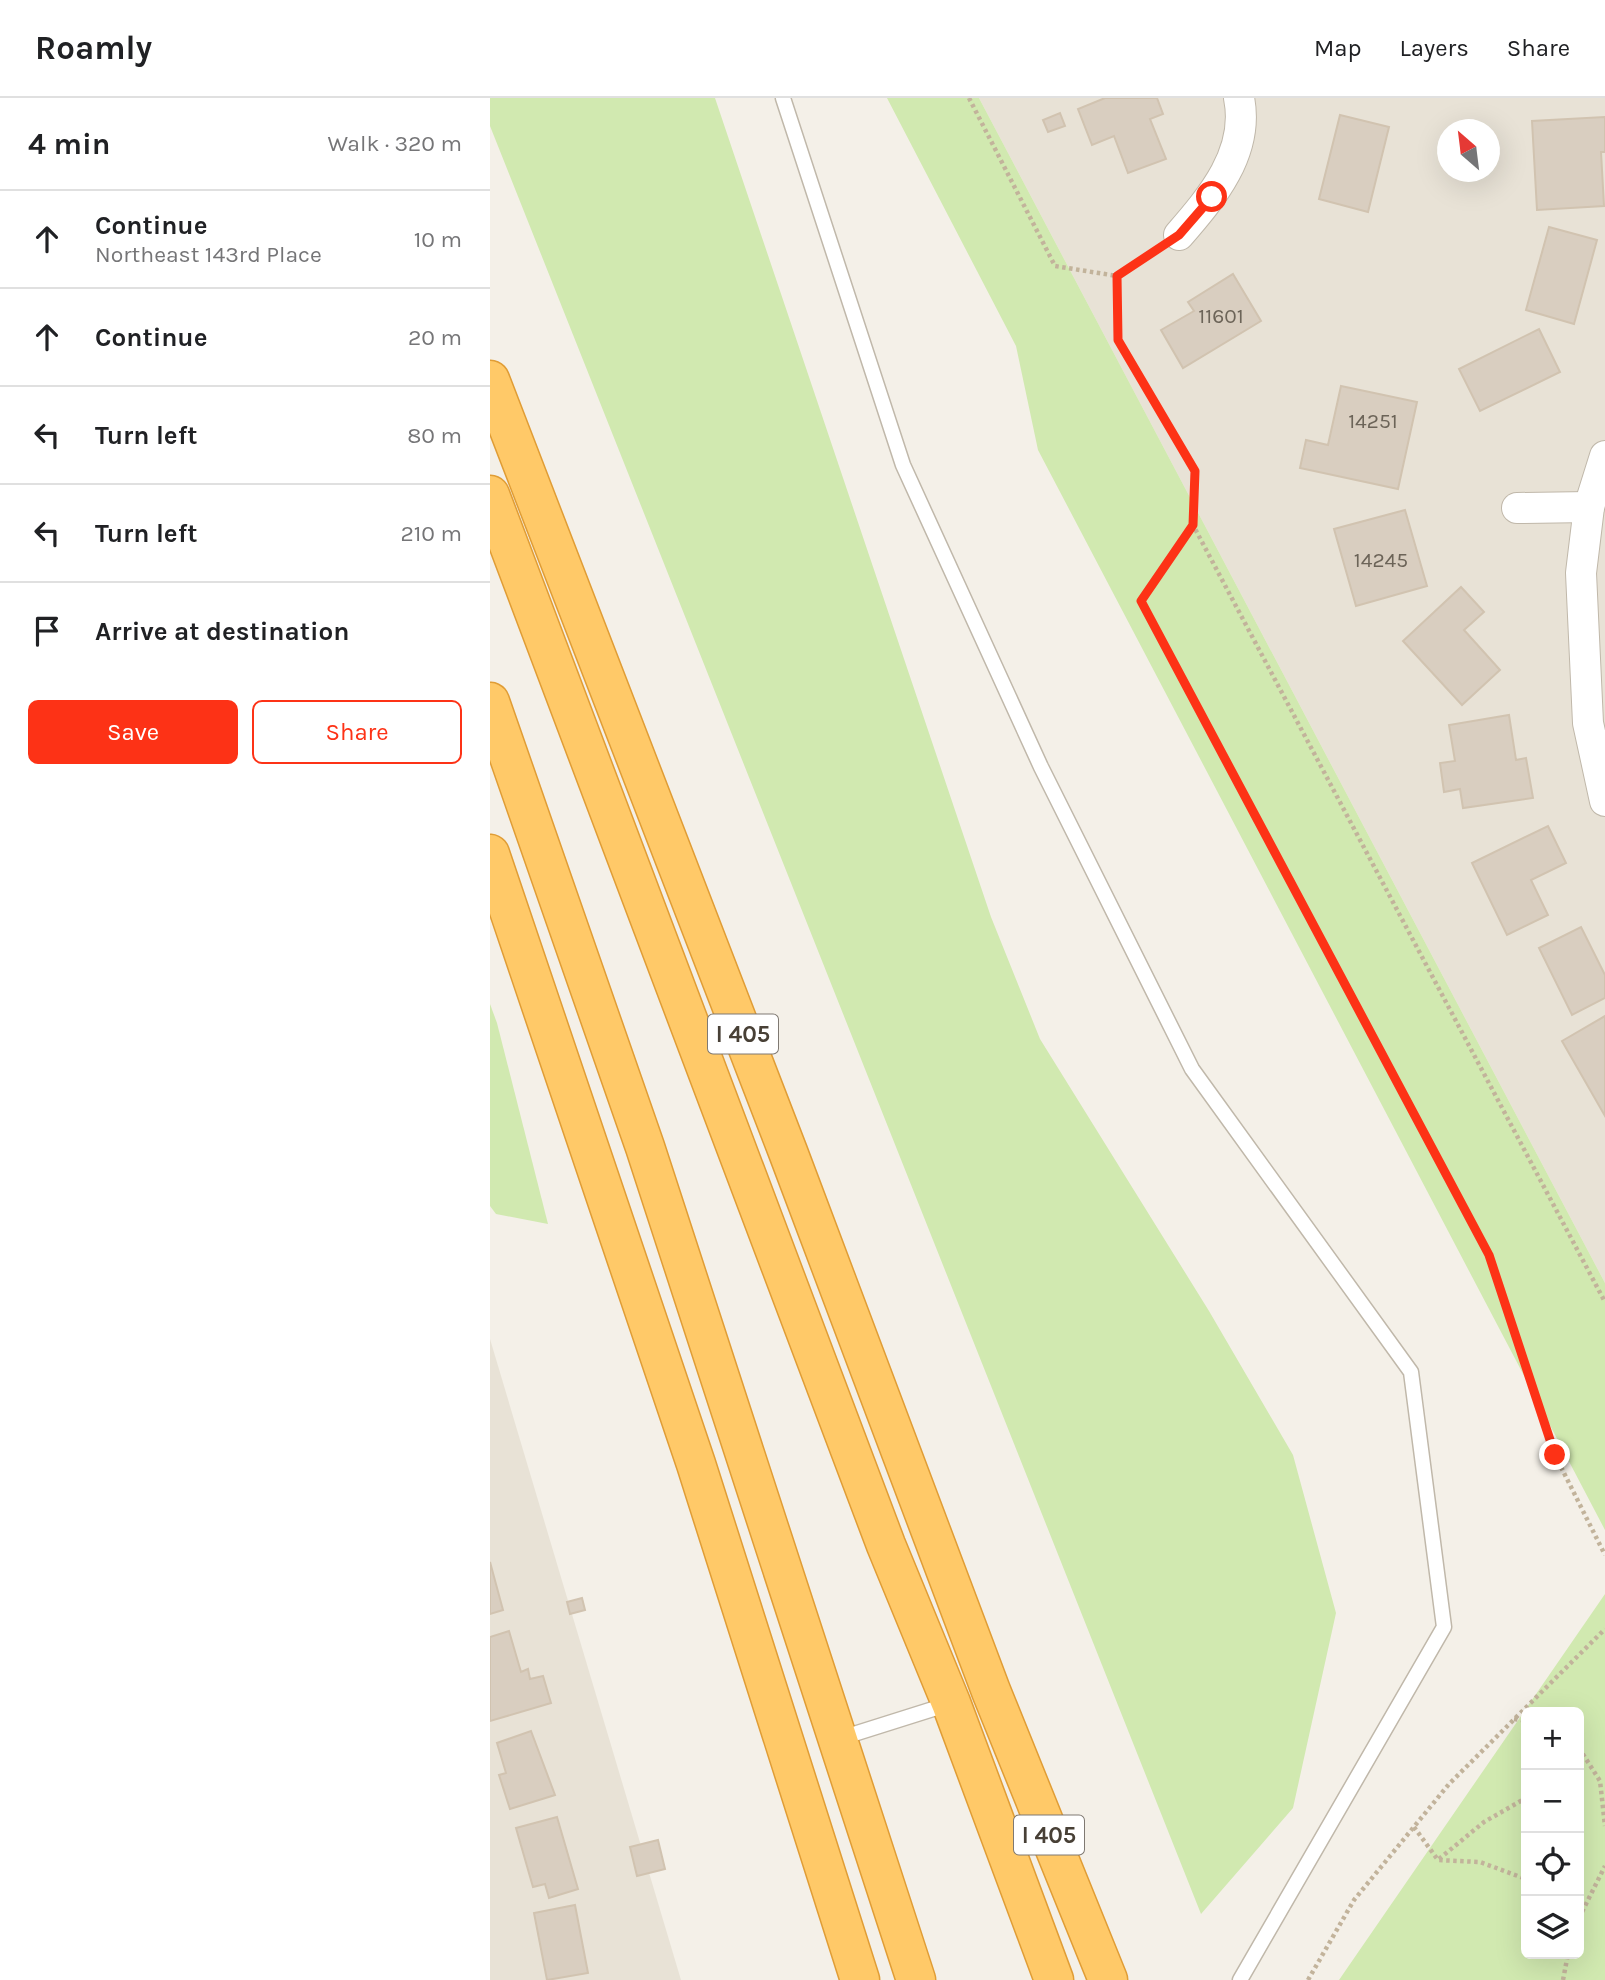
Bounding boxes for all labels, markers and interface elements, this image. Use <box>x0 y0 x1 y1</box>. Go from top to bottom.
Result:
text: Roamly <box>35 29 152 67</box>
text: Map <box>1314 34 1362 62</box>
text: Layers <box>1400 34 1469 62</box>
text: Share <box>1507 34 1570 62</box>
north arrow <box>1437 119 1500 182</box>
text: 4 min <box>28 126 110 162</box>
text: Walk · 320 m <box>328 130 462 157</box>
route start <box>1196 181 1227 212</box>
text: Continue <box>95 210 207 241</box>
icon: ahead <box>28 220 66 258</box>
text: 10 m <box>414 226 462 253</box>
text: Northeast 143rd Place <box>95 241 322 268</box>
house number: 11601 <box>1198 304 1244 328</box>
icon: ahead <box>28 318 66 356</box>
text: Continue <box>95 322 207 353</box>
text: 20 m <box>408 324 462 351</box>
house number: 14251 <box>1348 409 1398 433</box>
icon: left <box>28 416 66 454</box>
text: Turn left <box>95 420 197 451</box>
text: 80 m <box>407 422 462 449</box>
icon: left <box>28 514 66 552</box>
text: Turn left <box>95 518 197 549</box>
text: 210 m <box>400 520 462 547</box>
house number: 14245 <box>1354 548 1408 572</box>
icon: arrive <box>28 612 66 650</box>
text: Arrive at destination <box>95 616 349 647</box>
button: Save <box>28 700 238 764</box>
button: Share <box>252 700 462 764</box>
road number: I 405 <box>708 1015 778 1054</box>
route end <box>1539 1439 1570 1470</box>
map controls <box>1521 1707 1584 1959</box>
button: + <box>1521 1707 1584 1770</box>
button: − <box>1521 1770 1584 1833</box>
road number: I 405 <box>1014 1816 1084 1854</box>
button: locate <box>1521 1833 1584 1896</box>
button: layers <box>1521 1896 1584 1959</box>

